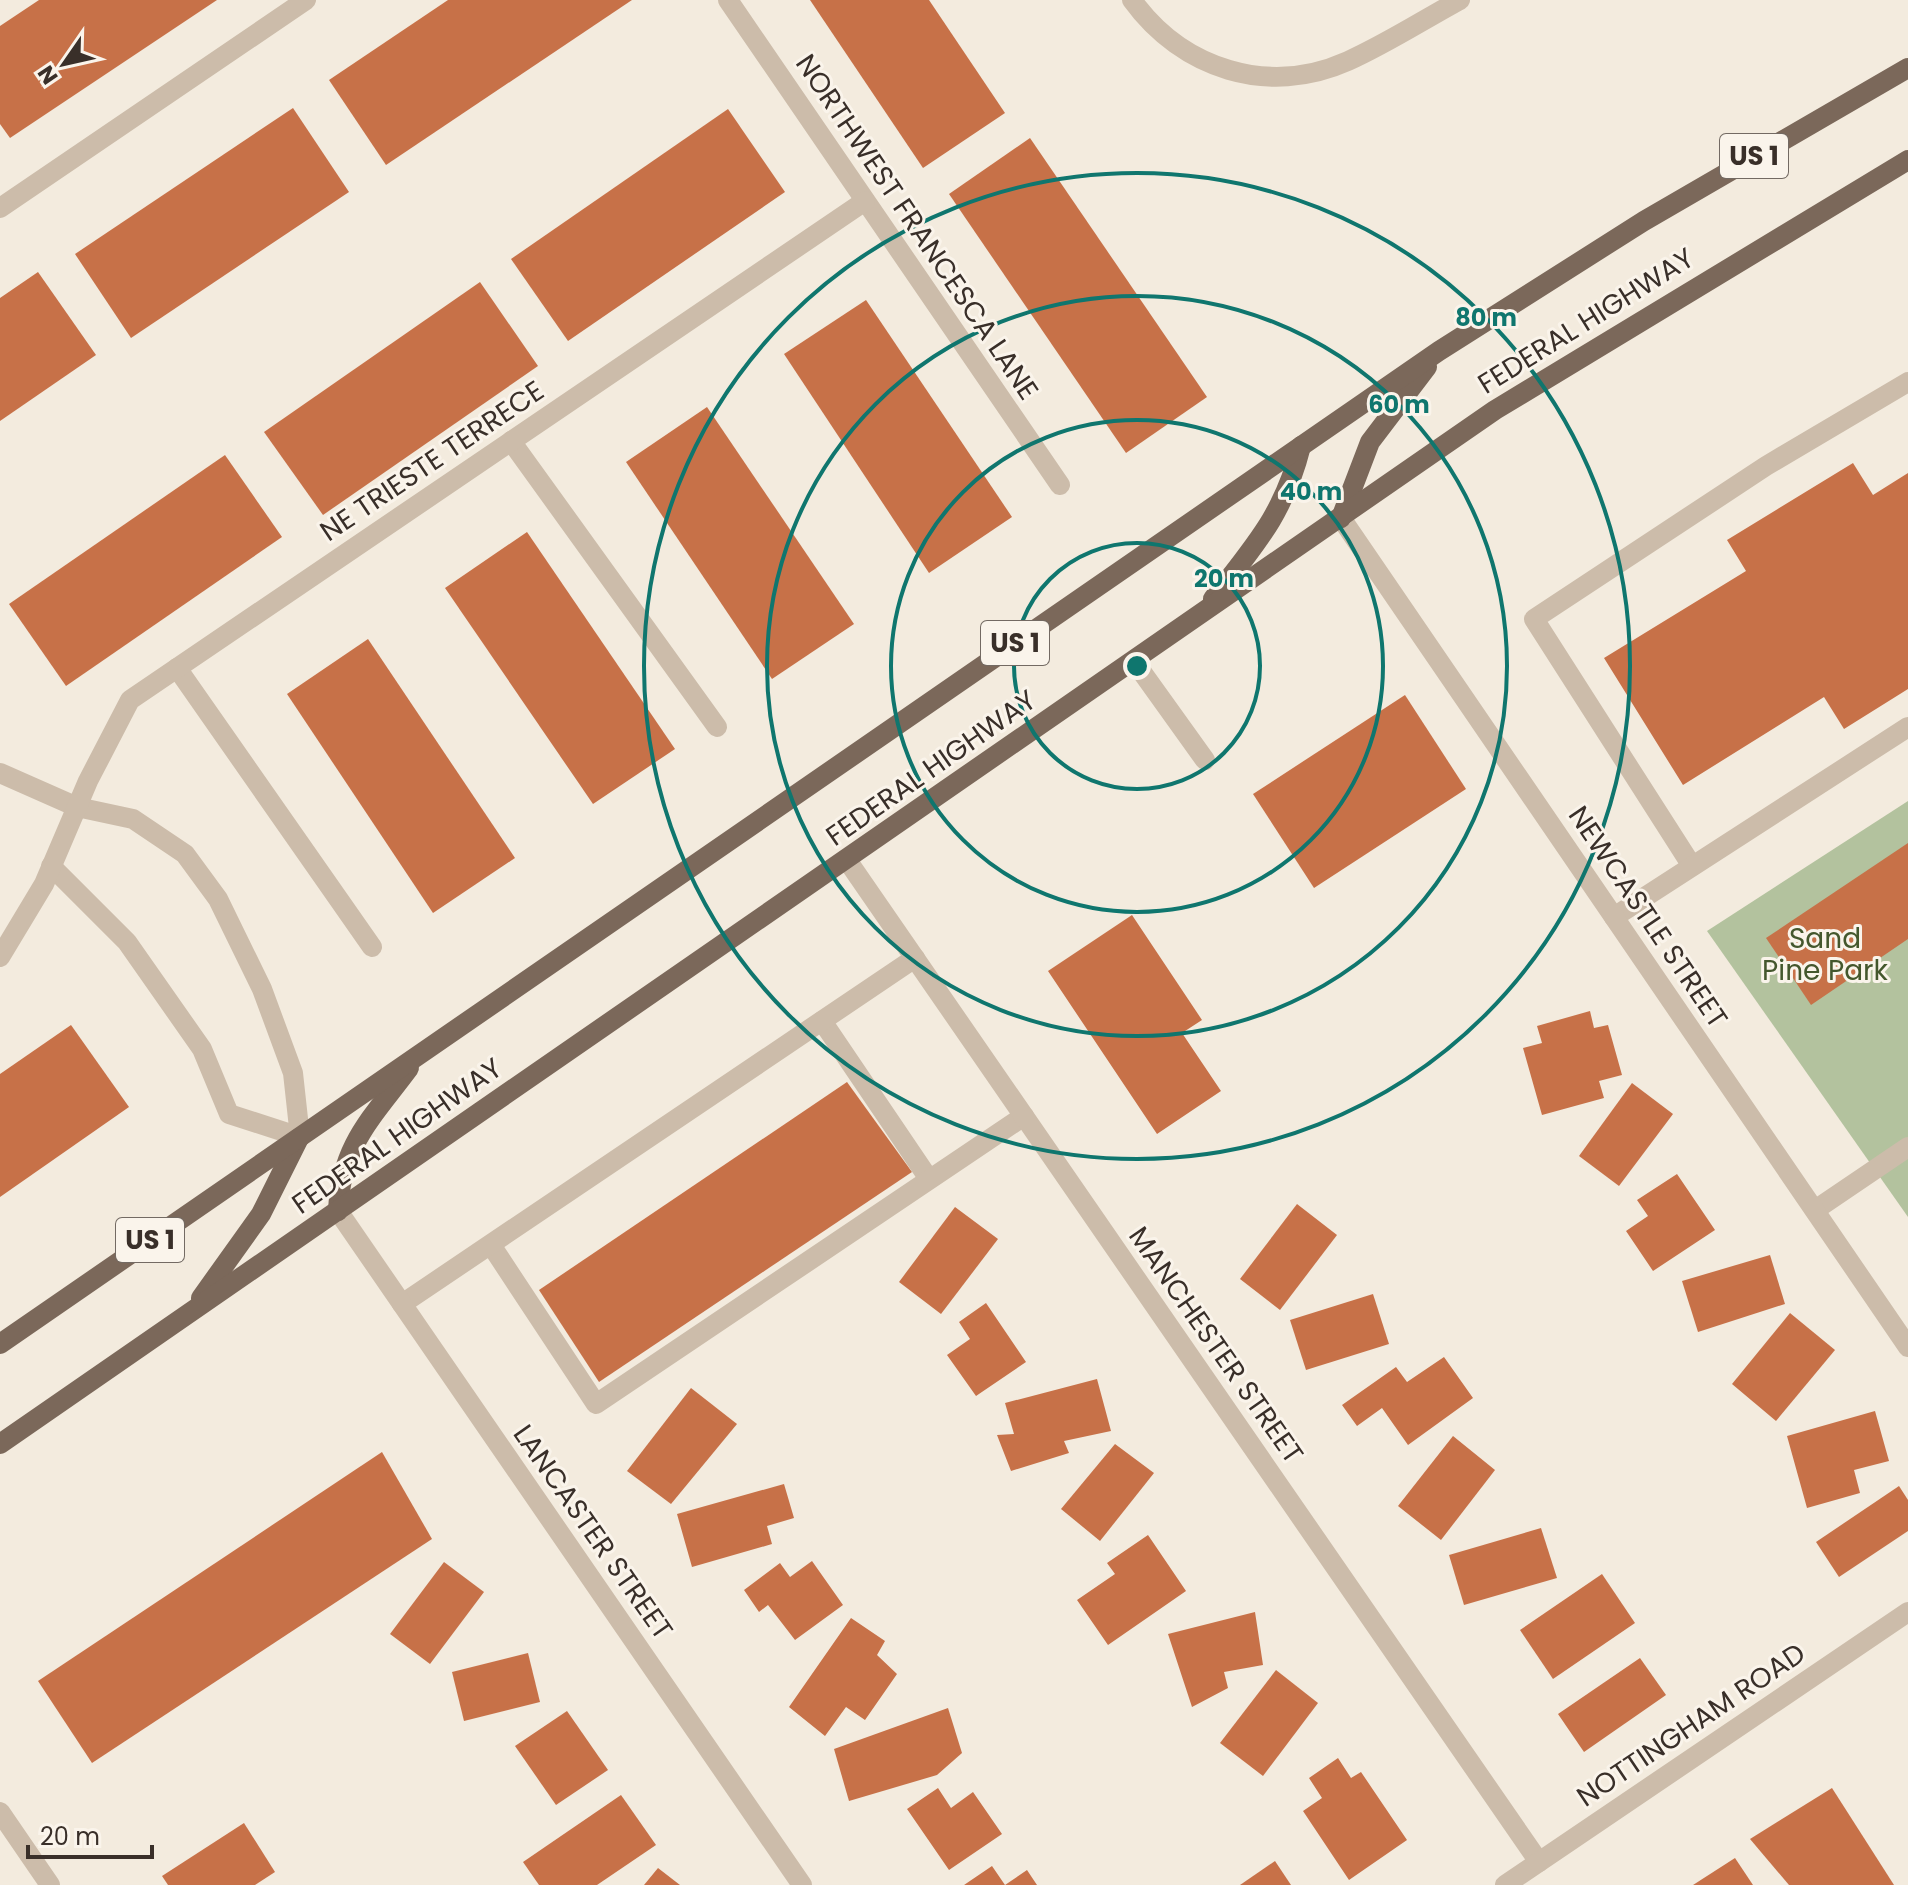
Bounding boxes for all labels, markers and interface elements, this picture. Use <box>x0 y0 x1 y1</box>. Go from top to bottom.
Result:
north arrow <box>24 24 104 104</box>
street label: NORTHWEST FRANCESCA LANE <box>786 47 1048 407</box>
text: N <box>30 59 65 90</box>
road number: US 1 <box>1720 134 1788 178</box>
street label: FEDERAL HIGHWAY <box>1470 239 1702 403</box>
text: 80 m <box>1455 301 1517 334</box>
street label: NE TRIESTE TERRECE <box>312 372 552 550</box>
text: 60 m <box>1368 388 1430 421</box>
text: 40 m <box>1280 475 1342 508</box>
text: 20 m <box>1194 562 1254 595</box>
road number: US 1 <box>981 621 1049 665</box>
centre of rings <box>1123 652 1151 680</box>
street label: FEDERAL HIGHWAY <box>818 681 1044 855</box>
street label: NEWCASTLE STREET <box>1559 798 1737 1036</box>
park label: Sand Pine Park <box>1762 919 1889 990</box>
street label: FEDERAL HIGHWAY <box>284 1049 510 1223</box>
road number: US 1 <box>116 1218 184 1262</box>
street label: MANCHESTER STREET <box>1119 1219 1313 1471</box>
street label: LANCASTER STREET <box>504 1417 682 1647</box>
street label: NOTTINGHAM ROAD <box>1569 1634 1813 1816</box>
scale bar <box>28 1809 152 1859</box>
text: 20 m <box>40 1820 100 1853</box>

